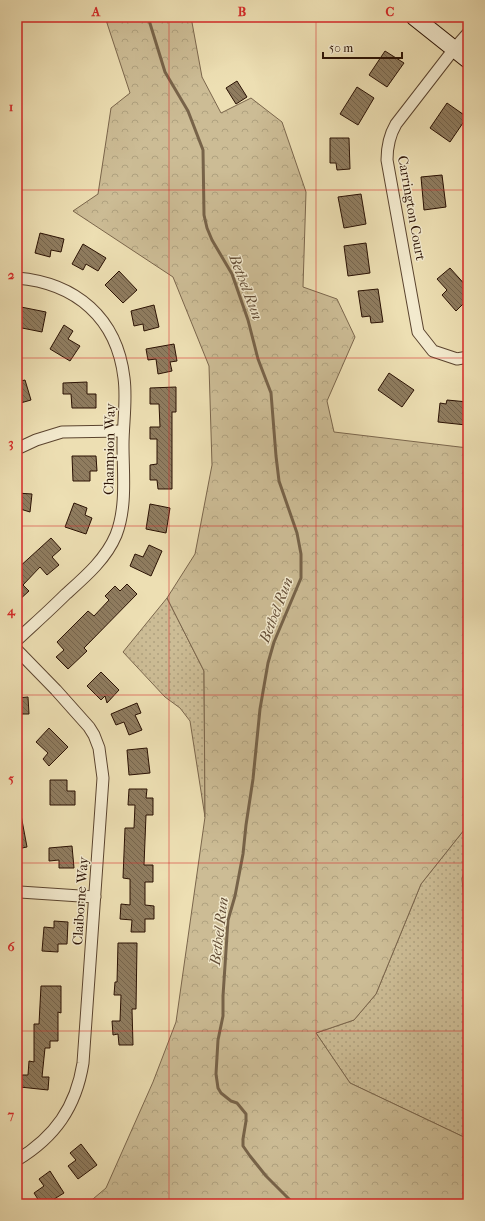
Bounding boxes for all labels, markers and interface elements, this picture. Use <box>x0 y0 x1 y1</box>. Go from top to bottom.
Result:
text: A <box>91 4 101 19</box>
text: B <box>238 4 247 19</box>
text: C <box>386 4 395 19</box>
scale bar <box>323 34 402 60</box>
text: 50 m <box>329 41 353 55</box>
text: 1 <box>9 99 14 114</box>
street label: Carrington Court <box>394 154 429 262</box>
water label: Bethel Run <box>225 251 267 322</box>
text: 2 <box>8 267 15 282</box>
street label: Champion Way <box>100 403 119 495</box>
text: 3 <box>8 435 14 451</box>
water label: Bethel Run <box>255 575 297 646</box>
text: 4 <box>6 603 16 619</box>
text: 5 <box>8 771 14 786</box>
street label: Claiborne Way <box>69 856 92 946</box>
water label: Bethel Run <box>206 896 232 967</box>
text: 6 <box>7 939 15 954</box>
text: 7 <box>7 1107 15 1122</box>

